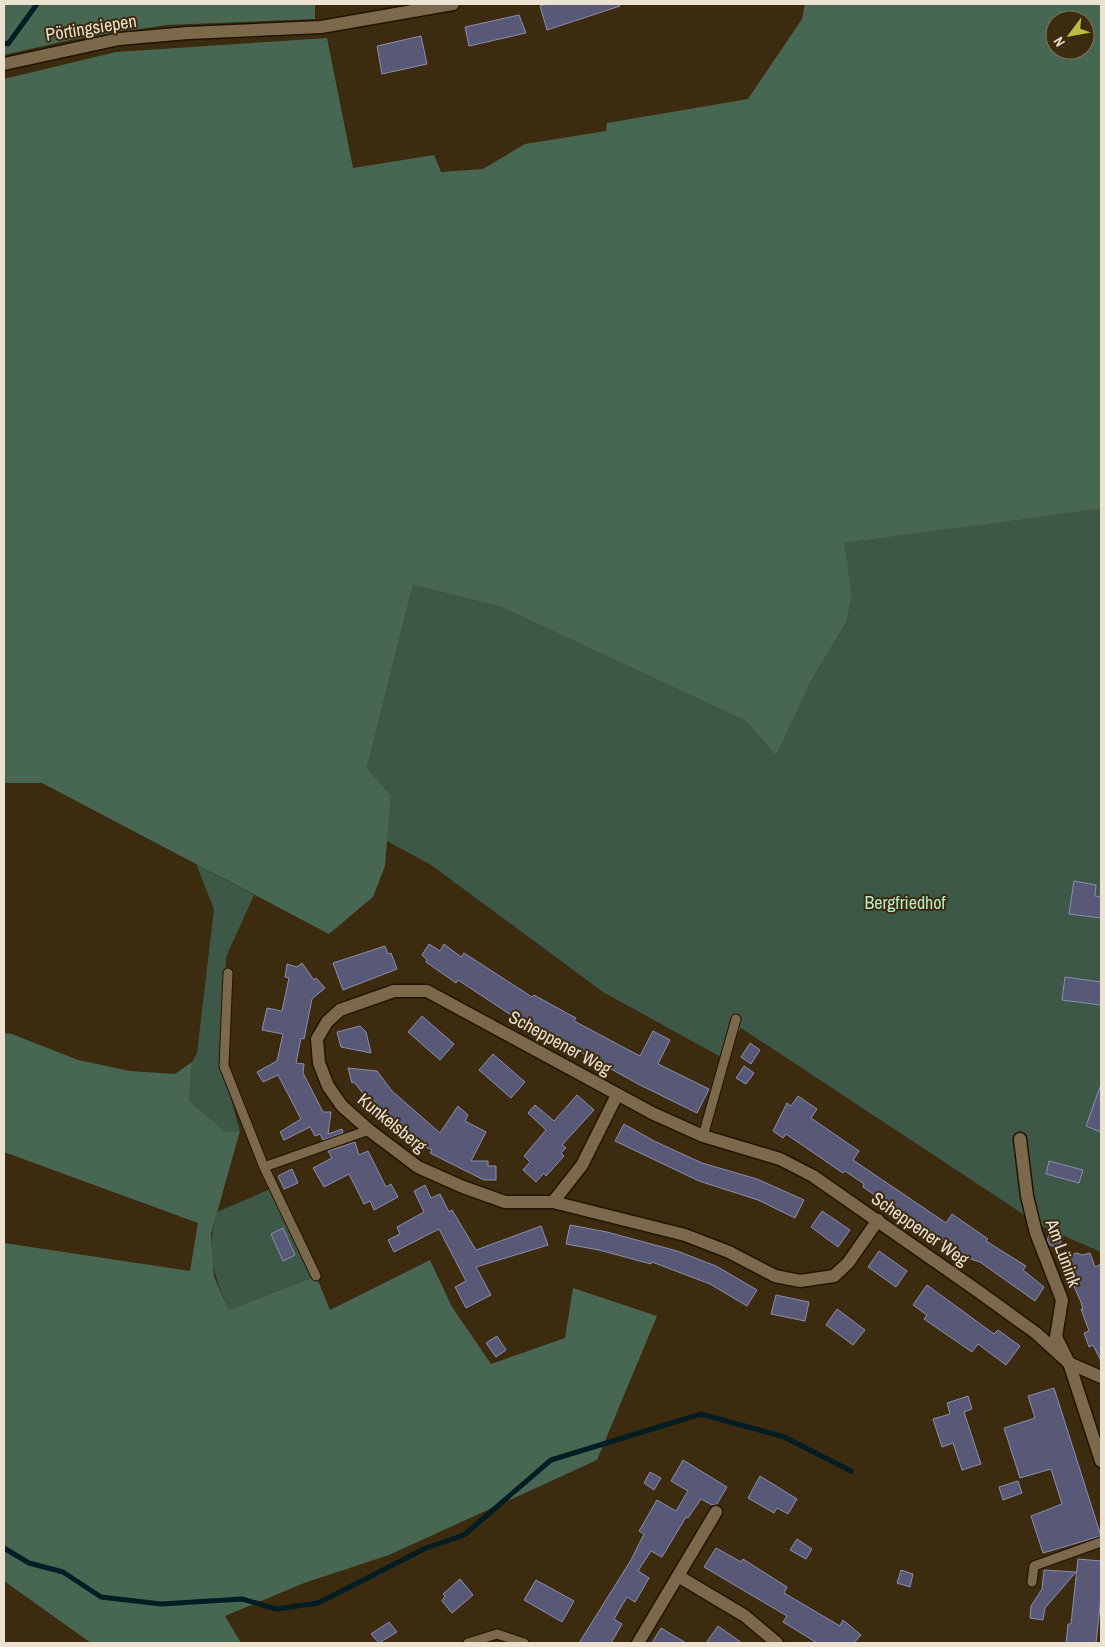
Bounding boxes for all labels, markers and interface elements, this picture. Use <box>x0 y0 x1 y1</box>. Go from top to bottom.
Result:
street label: Pörtingsiepen <box>44 8 138 47</box>
north arrow <box>1045 10 1095 60</box>
text: N <box>1049 34 1069 50</box>
park label: Bergfriedhof <box>864 890 947 915</box>
street label: Scheppener Weg <box>504 1004 617 1081</box>
street label: Kunkelsberg <box>353 1087 433 1159</box>
street label: Scheppener Weg <box>867 1186 975 1272</box>
street label: Am Lünink <box>1039 1214 1087 1291</box>

